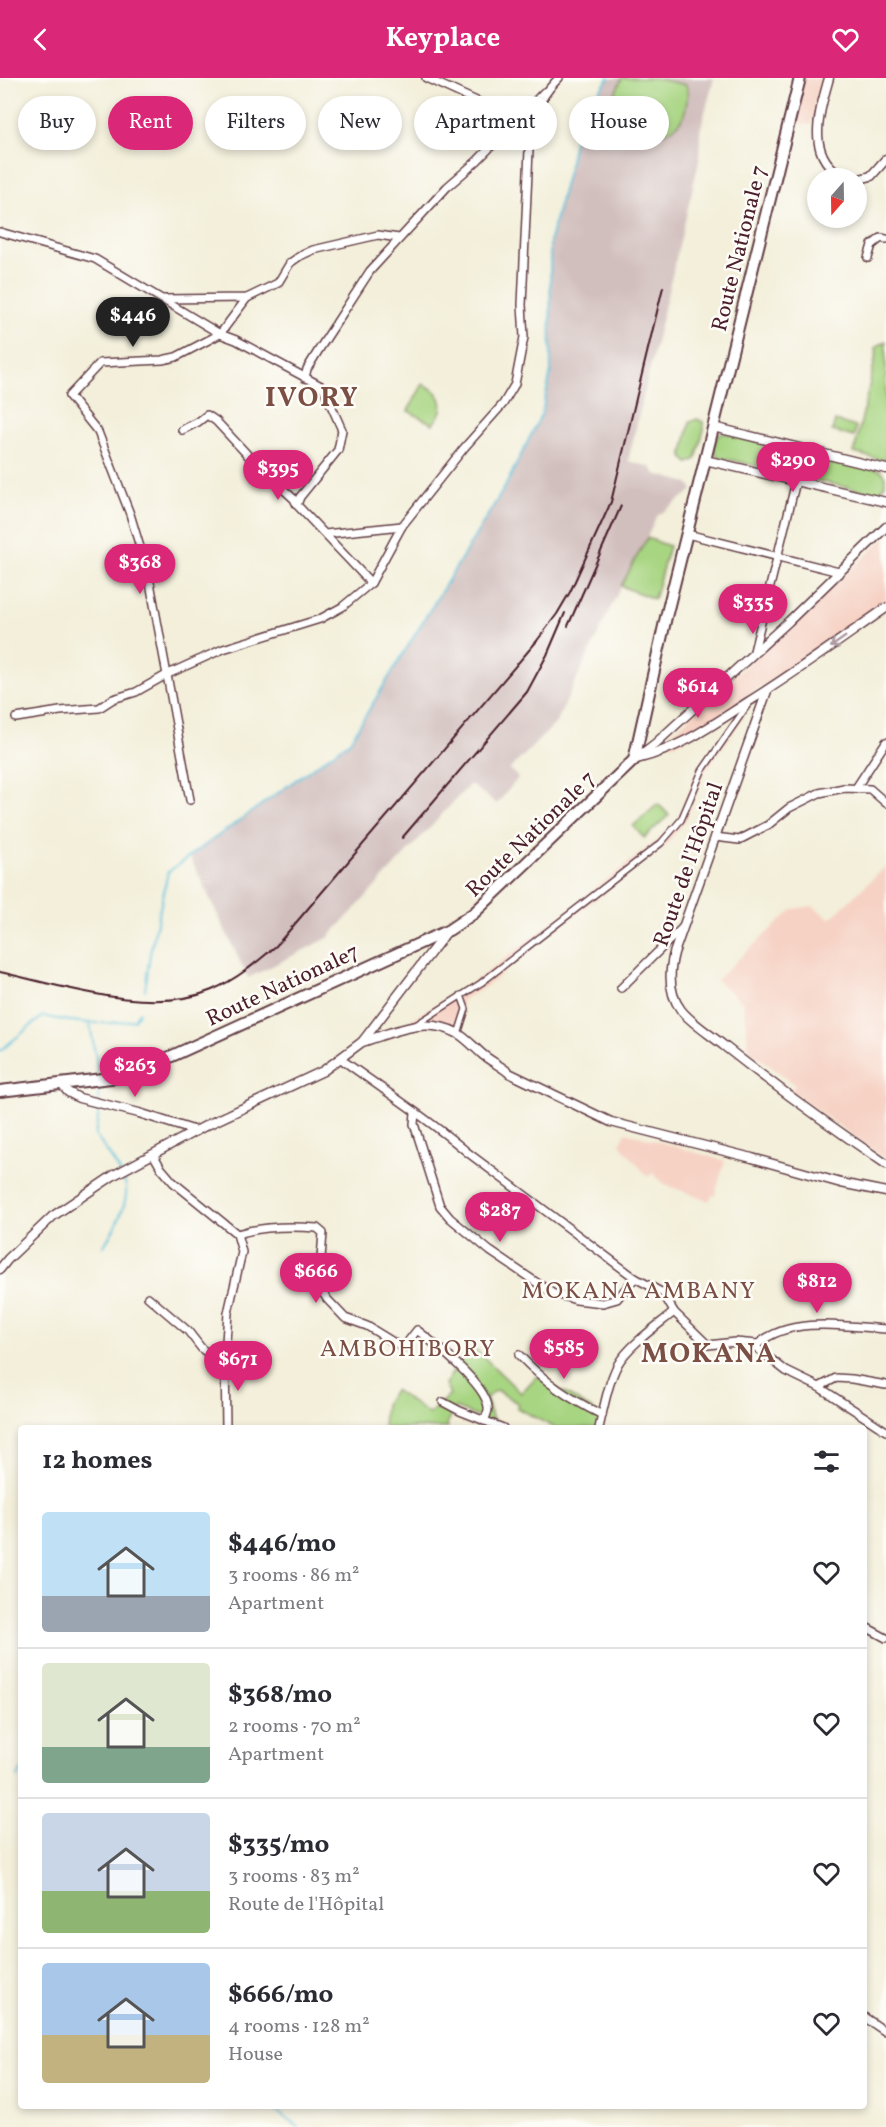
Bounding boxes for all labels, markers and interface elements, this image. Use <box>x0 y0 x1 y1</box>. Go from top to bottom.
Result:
text: Keyplace <box>386 20 500 58</box>
icon: back <box>24 23 57 56</box>
icon: heart <box>829 23 862 56</box>
chip: Buy <box>18 96 96 150</box>
chip: Rent <box>108 96 193 150</box>
chip: Filters <box>205 96 306 150</box>
chip: New <box>318 96 402 150</box>
chip: Apartment <box>414 96 557 150</box>
chip: House <box>569 96 669 150</box>
street label: Route Nationale 7 <box>705 162 776 335</box>
north arrow <box>807 168 867 228</box>
map controls <box>807 168 867 228</box>
pin: $446 <box>97 297 169 348</box>
text: $446 <box>110 302 156 330</box>
district label: IVORY <box>265 379 359 418</box>
pin: $290 <box>757 442 829 493</box>
text: $290 <box>770 447 816 475</box>
pin: $395 <box>242 450 314 501</box>
text: $395 <box>257 455 299 483</box>
pin: $368 <box>104 544 176 595</box>
text: $368 <box>118 549 162 577</box>
pin: $335 <box>717 584 789 635</box>
text: $335 <box>732 589 774 617</box>
one-way arrow <box>830 636 847 648</box>
pin: $614 <box>662 668 734 719</box>
text: $614 <box>677 673 719 701</box>
street label: Route Nationale 7 <box>460 765 604 905</box>
street label: Route de l'Hôpital <box>647 779 732 951</box>
street label: Route Nationale7 <box>201 937 365 1035</box>
pin: $263 <box>99 1047 171 1098</box>
text: $263 <box>114 1052 156 1080</box>
pin: $287 <box>464 1192 536 1243</box>
text: $287 <box>479 1197 521 1225</box>
pin: $666 <box>280 1253 352 1304</box>
text: $666 <box>294 1258 338 1286</box>
pin: $812 <box>781 1263 853 1314</box>
text: $812 <box>797 1268 837 1296</box>
district label: MOKANA AMBANY <box>522 1275 756 1309</box>
pin: $585 <box>528 1329 600 1380</box>
district label: AMBOHIBORY <box>320 1333 496 1367</box>
text: $585 <box>544 1334 584 1362</box>
district label: MOKANA <box>641 1335 777 1374</box>
pin: $671 <box>202 1341 274 1392</box>
text: $671 <box>218 1346 258 1374</box>
text: 12 homes <box>42 1443 153 1479</box>
icon: filters <box>810 1445 843 1478</box>
text: $446/mo <box>228 1526 336 1562</box>
icon: home <box>90 1536 162 1608</box>
icon: heart <box>810 1556 843 1589</box>
text: 3 rooms · 86 m² <box>228 1562 359 1590</box>
text: Apartment <box>228 1590 324 1618</box>
text: $368/mo <box>228 1677 332 1713</box>
icon: home <box>90 1687 162 1759</box>
icon: heart <box>810 1707 843 1740</box>
text: 2 rooms · 70 m² <box>228 1713 361 1741</box>
text: Apartment <box>228 1741 324 1769</box>
text: $335/mo <box>228 1827 329 1863</box>
icon: home <box>90 1837 162 1909</box>
icon: heart <box>810 1857 843 1890</box>
text: 3 rooms · 83 m² <box>228 1863 360 1891</box>
text: Route de l'Hôpital <box>228 1891 384 1919</box>
text: $666/mo <box>228 1977 333 2013</box>
icon: home <box>90 1987 162 2059</box>
icon: heart <box>810 2007 843 2040</box>
text: 4 rooms · 128 m² <box>228 2013 370 2041</box>
text: House <box>228 2041 283 2069</box>

